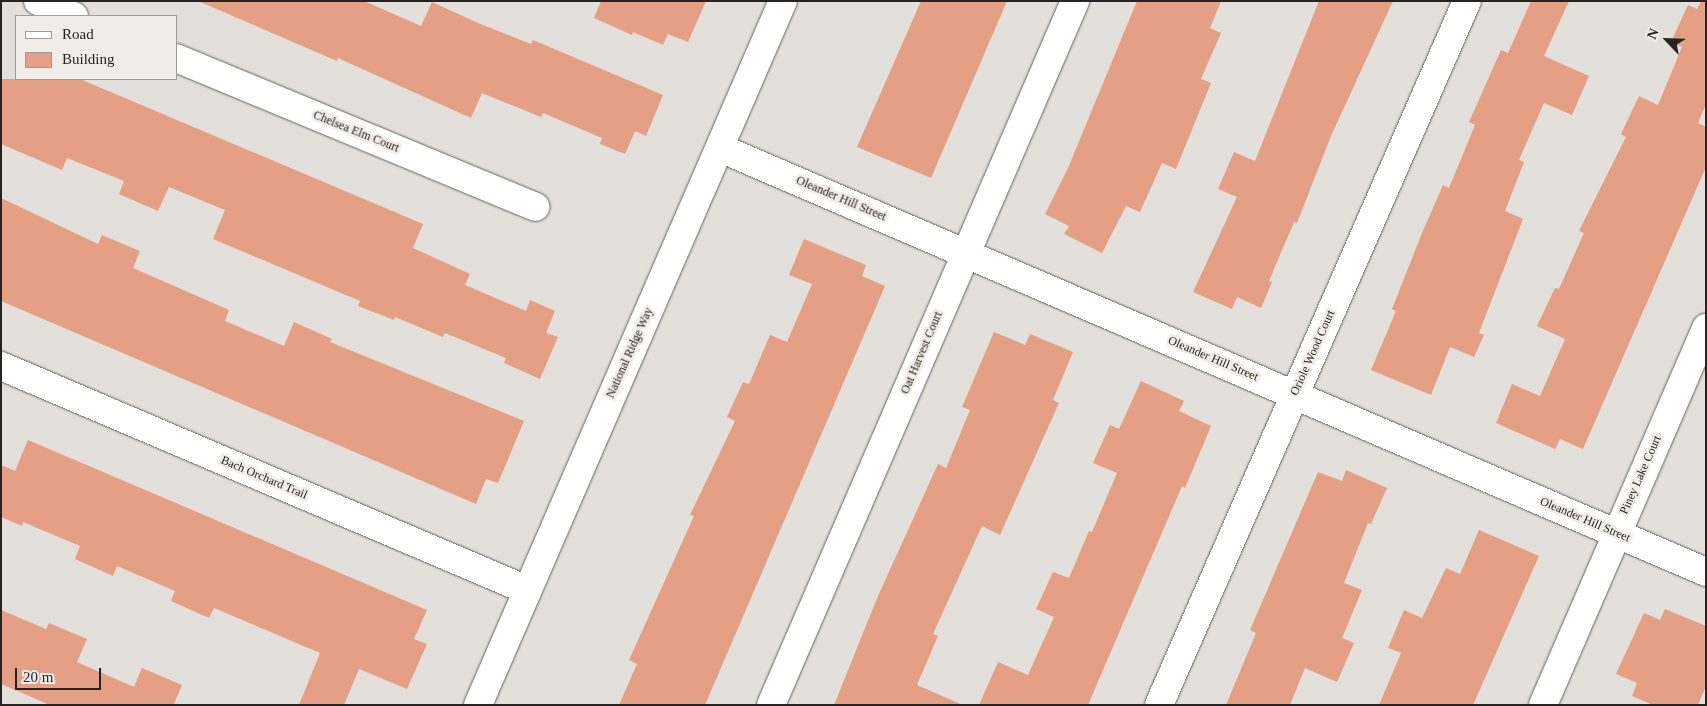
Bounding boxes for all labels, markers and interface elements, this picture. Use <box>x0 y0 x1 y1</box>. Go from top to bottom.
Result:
legend <box>15 15 178 80</box>
north arrow <box>1642 15 1692 65</box>
text: Road <box>62 26 94 42</box>
text: N <box>1644 26 1662 41</box>
text: Building <box>62 51 115 67</box>
street label: Chelsea Elm Court <box>311 108 401 156</box>
street label: Oleander Hill Street <box>794 173 888 225</box>
street label: National Ridge Way <box>604 305 656 401</box>
street label: Oriole Wood Court <box>1288 308 1338 398</box>
street label: Oat Harvest Court <box>898 310 946 396</box>
street label: Oleander Hill Street <box>1166 333 1260 385</box>
street label: Piney Lake Court <box>1617 433 1665 517</box>
street label: Bach Orchard Trail <box>218 453 310 503</box>
street label: Oleander Hill Street <box>1538 494 1632 546</box>
scale bar <box>18 658 104 690</box>
text: 20 m <box>23 669 53 685</box>

